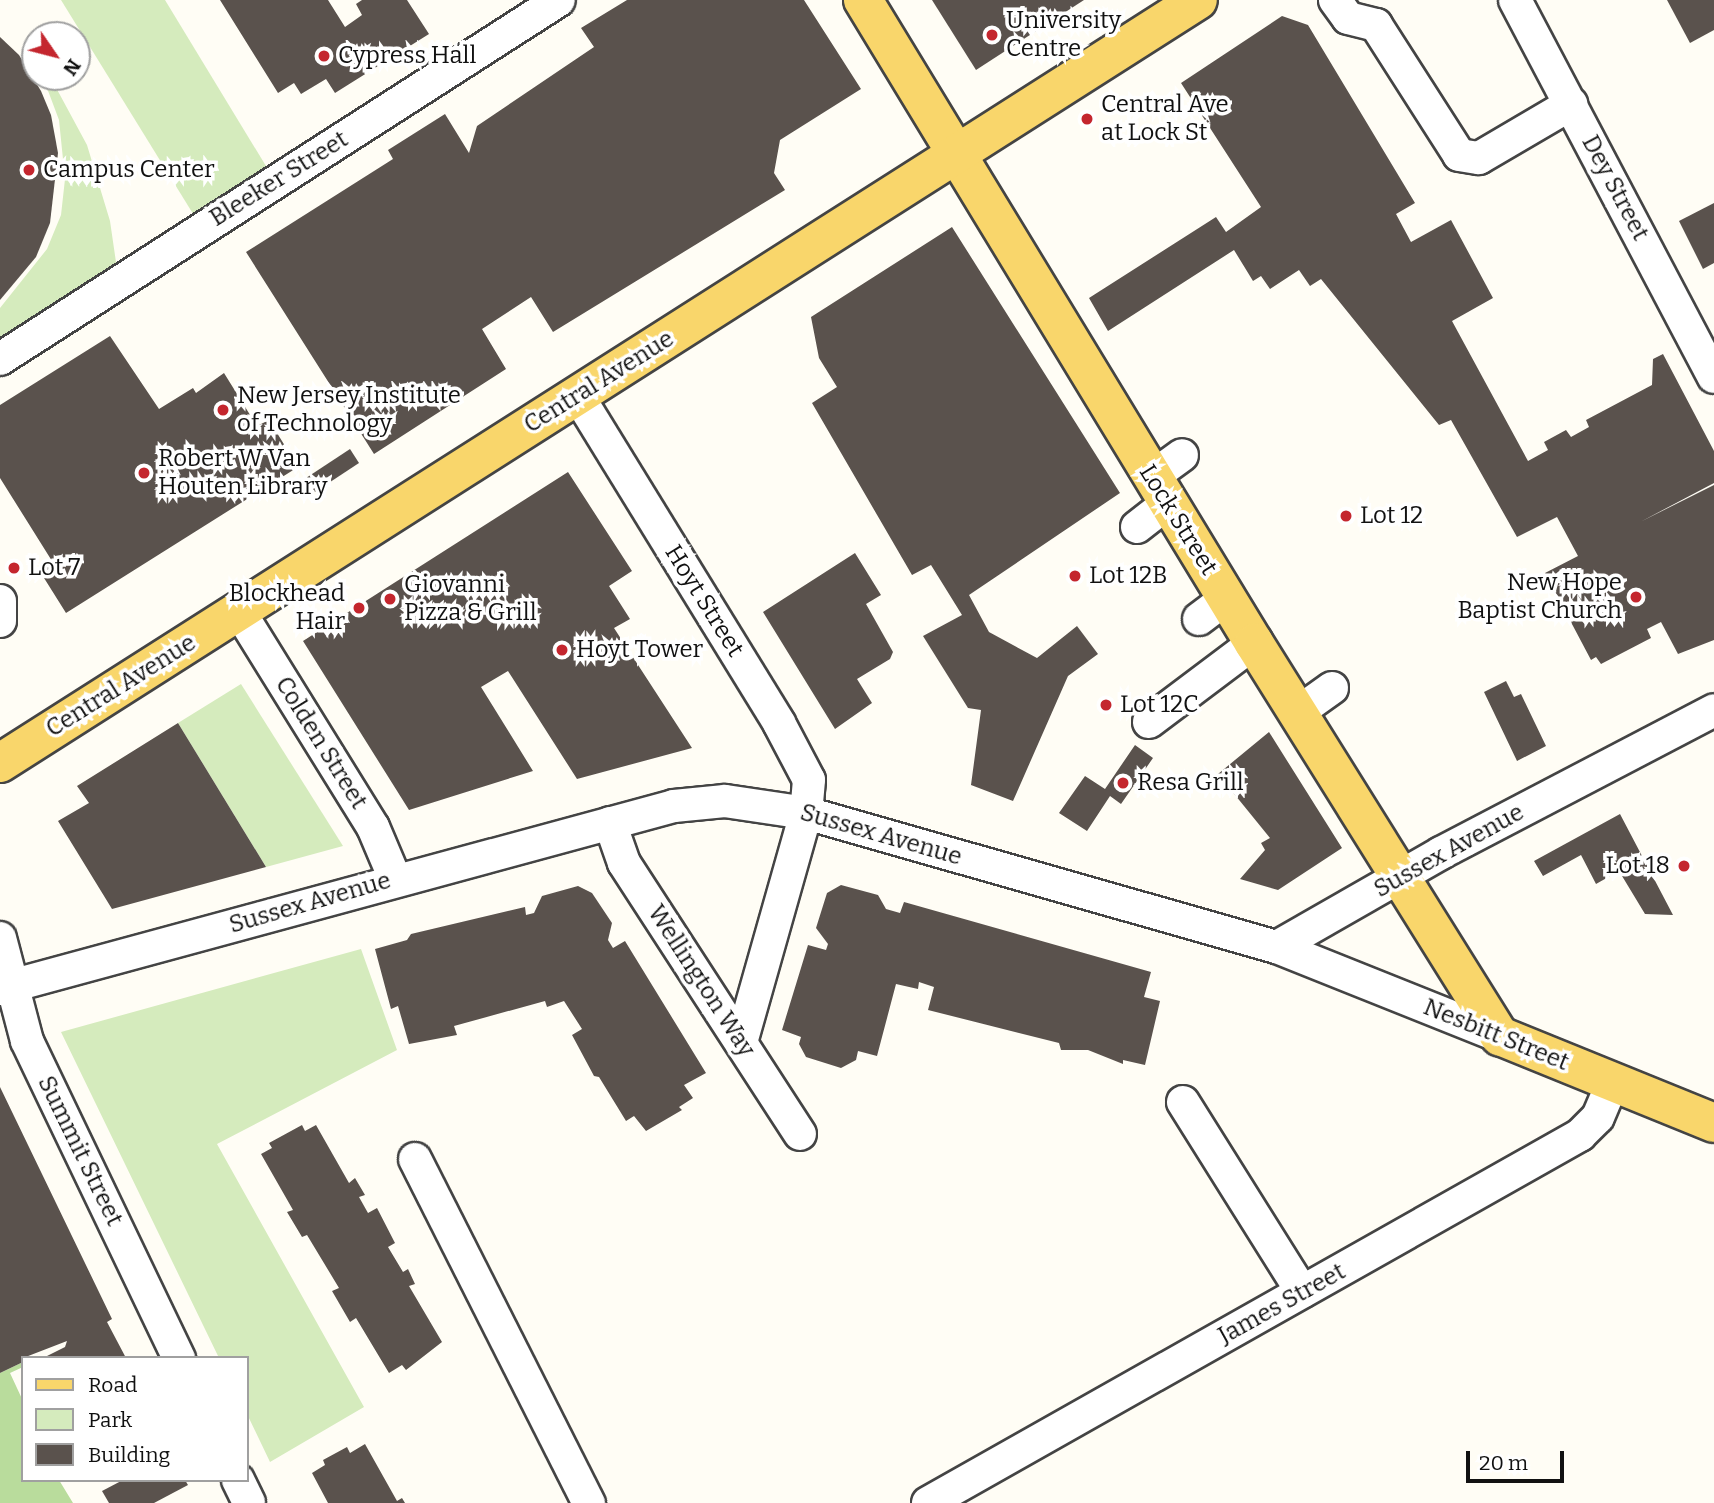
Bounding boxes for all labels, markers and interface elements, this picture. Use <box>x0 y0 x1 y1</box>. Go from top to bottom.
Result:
place label: University Centre <box>1006 7 1121 63</box>
north arrow <box>21 21 91 91</box>
marker: University Centre <box>984 27 1000 43</box>
place label: Cypress Hall <box>338 42 476 70</box>
marker: Cypress Hall <box>316 48 332 64</box>
text: N <box>58 55 86 80</box>
place label: Central Ave at Lock St <box>1101 91 1229 147</box>
marker: Central Ave at Lock St <box>1079 111 1095 127</box>
street label: Bleeker Street <box>205 125 353 233</box>
street label: Dey Street <box>1575 130 1655 246</box>
place label: Campus Center <box>43 156 215 184</box>
marker: Campus Center <box>21 162 37 178</box>
street label: Central Avenue <box>519 325 679 439</box>
place label: New Jersey Institute of Technology <box>237 382 461 438</box>
marker: New Jersey Institute of Technology <box>215 402 231 418</box>
place label: Robert W Van Houten Library <box>158 445 327 501</box>
street label: Lock Street <box>1133 459 1223 581</box>
marker: Robert W Van Houten Library <box>136 465 152 481</box>
place label: Lot 12 <box>1360 502 1423 530</box>
marker: Lot 12 <box>1338 508 1354 524</box>
street label: Hoyt Street <box>658 540 750 662</box>
place label: Lot 7 <box>28 554 80 582</box>
marker: Lot 7 <box>6 560 22 576</box>
place label: Lot 12B <box>1089 562 1168 590</box>
marker: Lot 12B <box>1067 568 1083 584</box>
place label: New Hope Baptist Church <box>1457 569 1622 625</box>
place label: Giovanni Pizza & Grill <box>404 571 537 627</box>
place label: Blockhead Hair <box>229 580 345 636</box>
marker: New Hope Baptist Church <box>1628 589 1644 605</box>
marker: Giovanni Pizza & Grill <box>382 591 398 607</box>
marker: Blockhead Hair <box>351 600 367 616</box>
street label: Central Avenue <box>41 629 201 743</box>
place label: Hoyt Tower <box>576 636 703 664</box>
marker: Hoyt Tower <box>554 642 570 658</box>
street label: Colden Street <box>269 671 373 815</box>
place label: Lot 12C <box>1120 691 1199 719</box>
marker: Lot 12C <box>1098 697 1114 713</box>
place label: Resa Grill <box>1137 769 1244 797</box>
marker: Resa Grill <box>1115 775 1131 791</box>
street label: Sussex Avenue <box>797 798 965 872</box>
street label: Sussex Avenue <box>1369 798 1529 904</box>
place label: Lot 18 <box>1606 852 1670 880</box>
marker: Lot 18 <box>1676 858 1692 874</box>
street label: Sussex Avenue <box>226 866 394 940</box>
street label: Wellington Way <box>641 900 761 1062</box>
street label: Nesbitt Street <box>1419 993 1573 1077</box>
street label: Summit Street <box>31 1071 129 1231</box>
street label: James Street <box>1214 1257 1350 1351</box>
legend <box>21 1356 248 1482</box>
text: Road <box>88 1372 137 1398</box>
text: Park <box>88 1407 132 1433</box>
scale bar <box>1469 1436 1567 1480</box>
text: Building <box>88 1442 170 1468</box>
text: 20 m <box>1479 1450 1528 1476</box>

